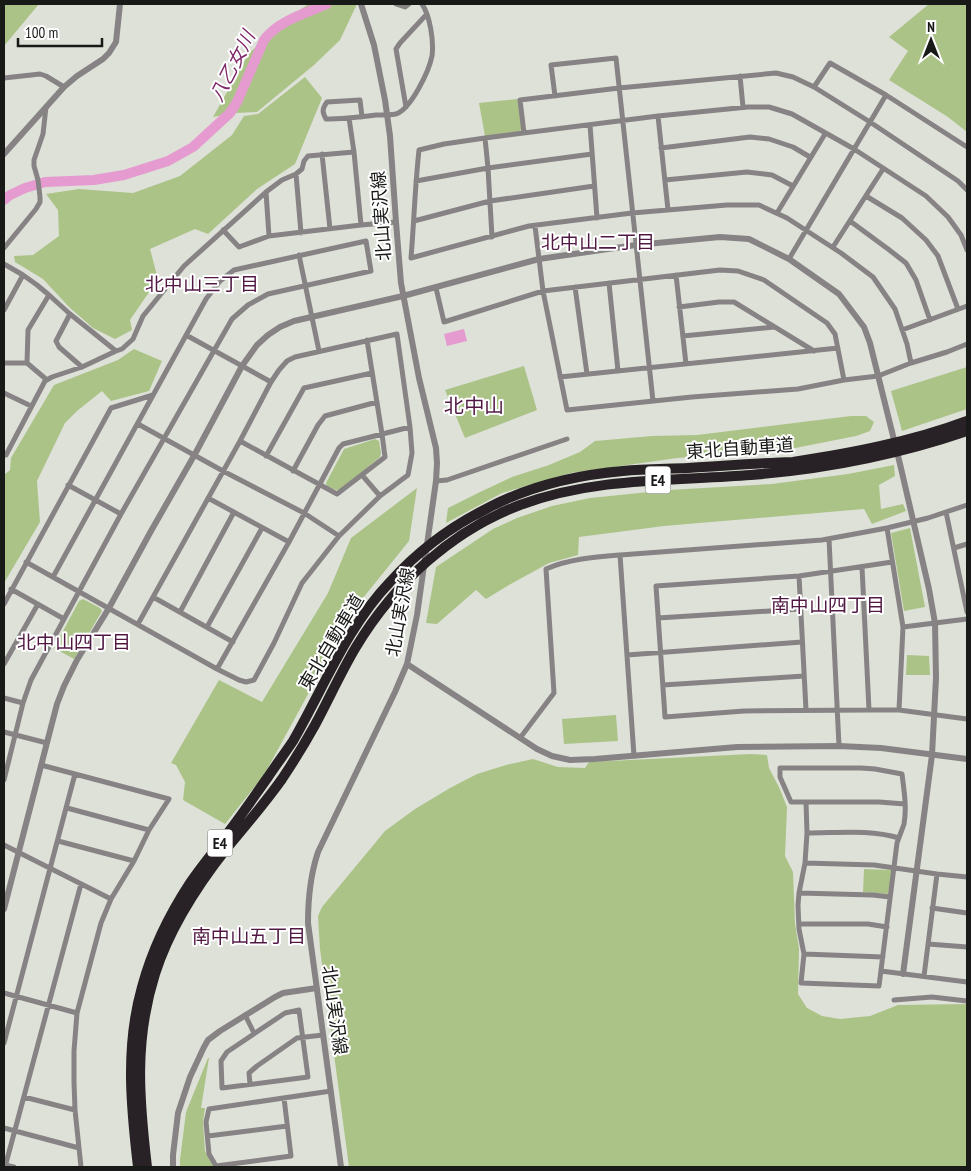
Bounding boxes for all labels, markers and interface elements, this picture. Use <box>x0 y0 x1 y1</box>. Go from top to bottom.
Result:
scale bar <box>18 15 101 47</box>
north arrow <box>906 15 956 65</box>
text: N <box>927 18 935 36</box>
text: 100 m <box>25 23 58 42</box>
water label: 八乙女川 <box>204 25 261 105</box>
street label: 北山実沢線 <box>366 170 396 262</box>
district label: 北中山二丁目 <box>541 230 655 254</box>
district label: 北中山三丁目 <box>145 272 259 296</box>
district label: 北中山 <box>444 393 504 419</box>
street label: 東北自動車道 <box>685 433 795 463</box>
road number: E4 <box>646 466 670 494</box>
street label: 北山実沢線 <box>381 566 419 658</box>
street label: 東北自動車道 <box>293 590 369 694</box>
district label: 南中山四丁目 <box>771 593 885 617</box>
district label: 北中山四丁目 <box>17 630 131 654</box>
road number: E4 <box>208 830 232 856</box>
district label: 南中山五丁目 <box>192 924 306 948</box>
street label: 北山実沢線 <box>317 964 353 1056</box>

